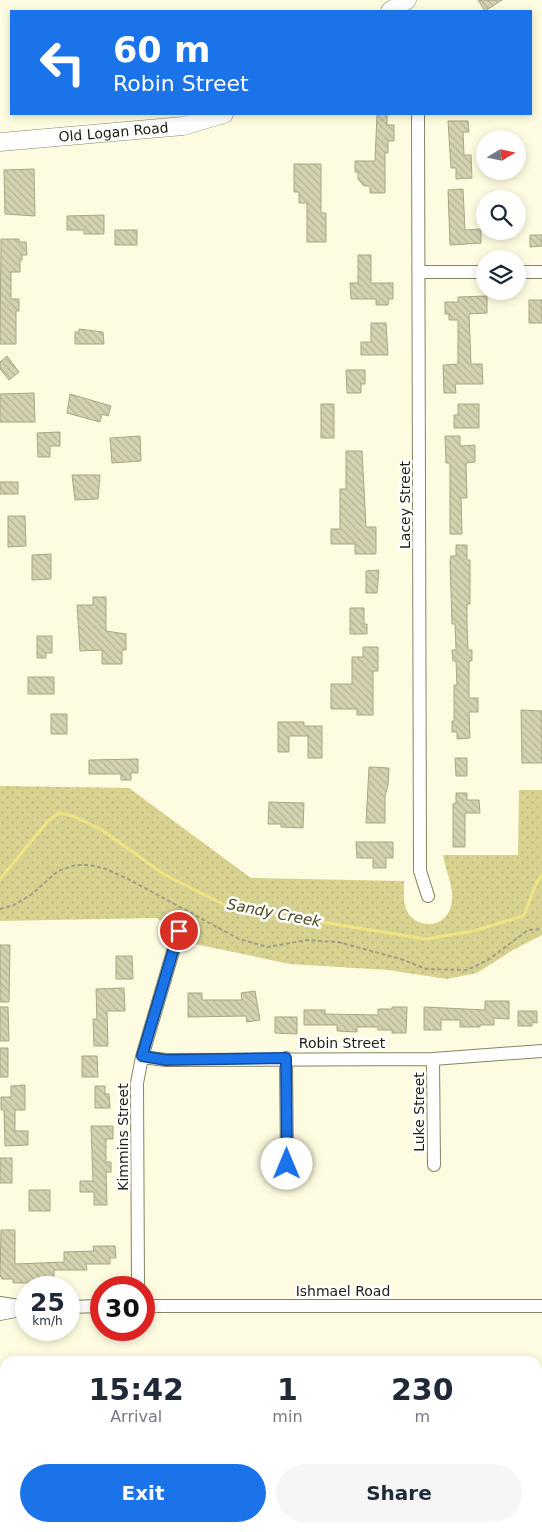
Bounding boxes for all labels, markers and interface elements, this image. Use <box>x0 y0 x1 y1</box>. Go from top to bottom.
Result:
icon: left <box>30 30 95 95</box>
text: 60 m <box>113 30 210 70</box>
text: Robin Street <box>113 71 249 96</box>
street label: Old Logan Road <box>58 119 169 145</box>
north arrow <box>476 130 526 180</box>
map controls <box>476 130 526 300</box>
button: search <box>476 190 526 240</box>
button: layers <box>476 250 526 300</box>
street label: Lacey Street <box>397 461 413 549</box>
water label: Sandy Creek <box>226 895 324 931</box>
pin <box>158 910 200 952</box>
icon: arrive <box>165 917 193 945</box>
street label: Robin Street <box>299 1035 386 1051</box>
street label: Luke Street <box>411 1072 427 1152</box>
street label: Kimmins Street <box>115 1083 131 1191</box>
position arrow <box>260 1137 312 1189</box>
speed limit sign: 30 <box>90 1276 155 1341</box>
street label: Ishmael Road <box>296 1283 390 1299</box>
text: 25 <box>30 1288 65 1317</box>
text: km/h <box>32 1314 63 1328</box>
text: 15:42 <box>88 1372 184 1407</box>
text: 1 <box>277 1372 298 1407</box>
text: 230 <box>391 1372 454 1407</box>
text: Arrival <box>110 1407 162 1426</box>
text: min <box>272 1407 303 1426</box>
text: m <box>414 1407 430 1426</box>
button: Exit <box>20 1464 266 1522</box>
button: Share <box>276 1464 522 1522</box>

